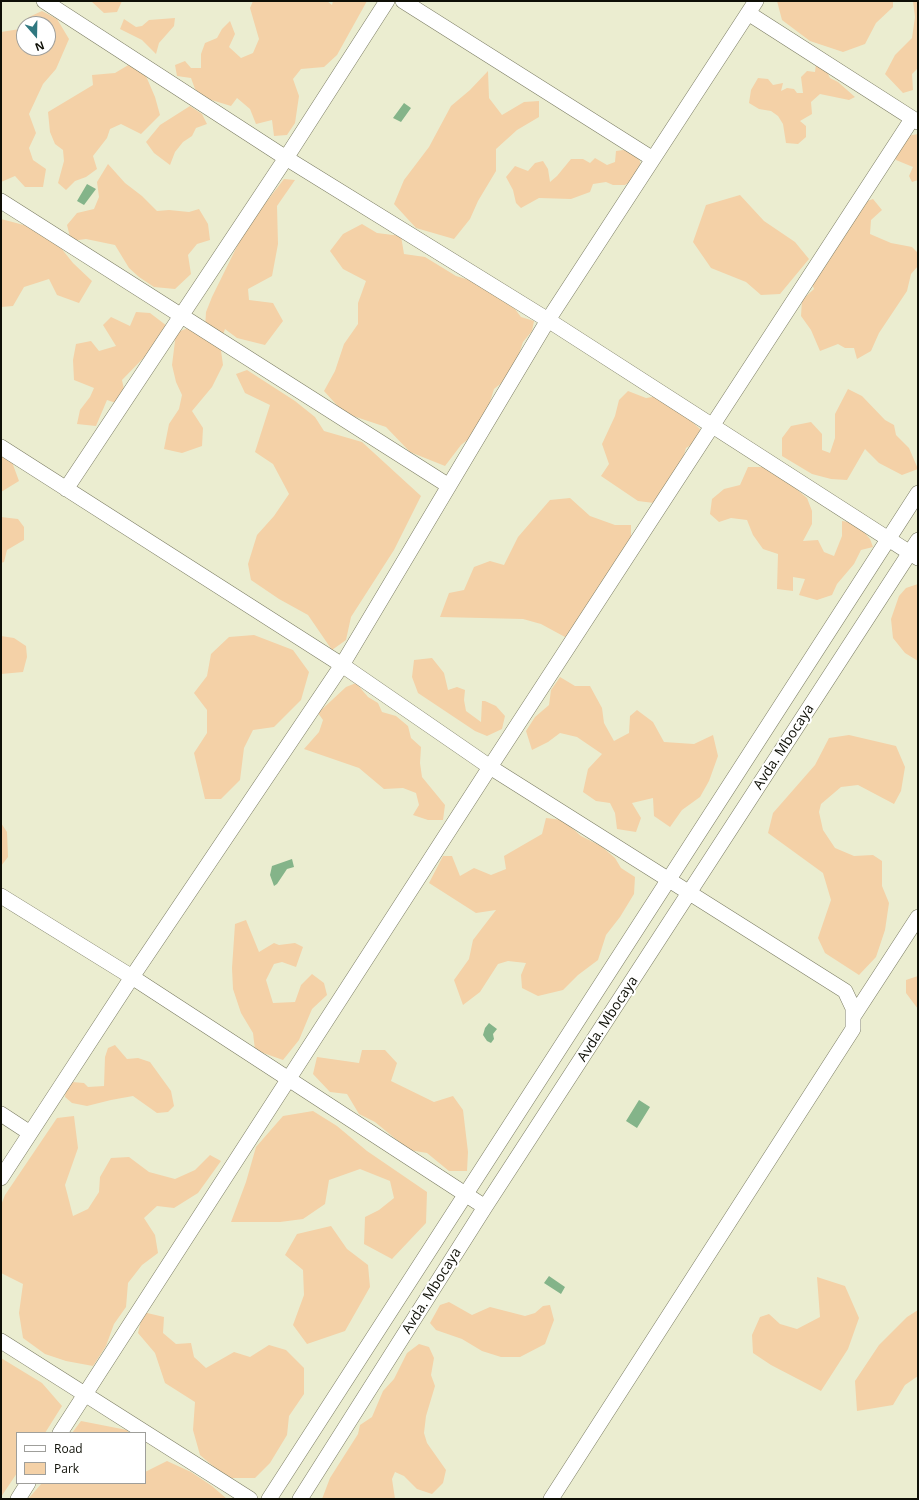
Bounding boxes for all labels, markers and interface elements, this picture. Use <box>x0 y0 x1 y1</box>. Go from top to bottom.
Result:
north arrow <box>16 16 56 56</box>
text: N <box>33 38 47 55</box>
street label: Avda. Mbocaya <box>750 701 818 793</box>
street label: Avda. Mbocaya <box>574 973 642 1065</box>
street label: Avda. Mbocaya <box>399 1245 465 1337</box>
legend <box>16 1432 146 1484</box>
text: Road <box>54 1440 83 1457</box>
text: Park <box>54 1460 79 1477</box>

